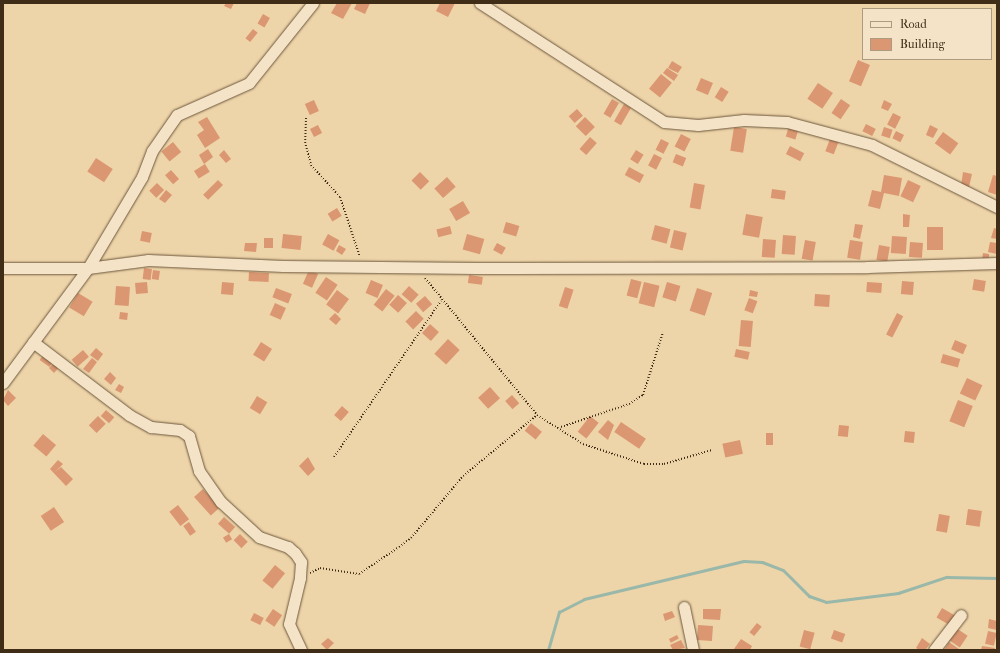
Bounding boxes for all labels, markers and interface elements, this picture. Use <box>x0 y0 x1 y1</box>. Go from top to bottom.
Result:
legend <box>862 8 992 60</box>
text: Road <box>900 17 927 31</box>
text: Building <box>900 37 945 51</box>

